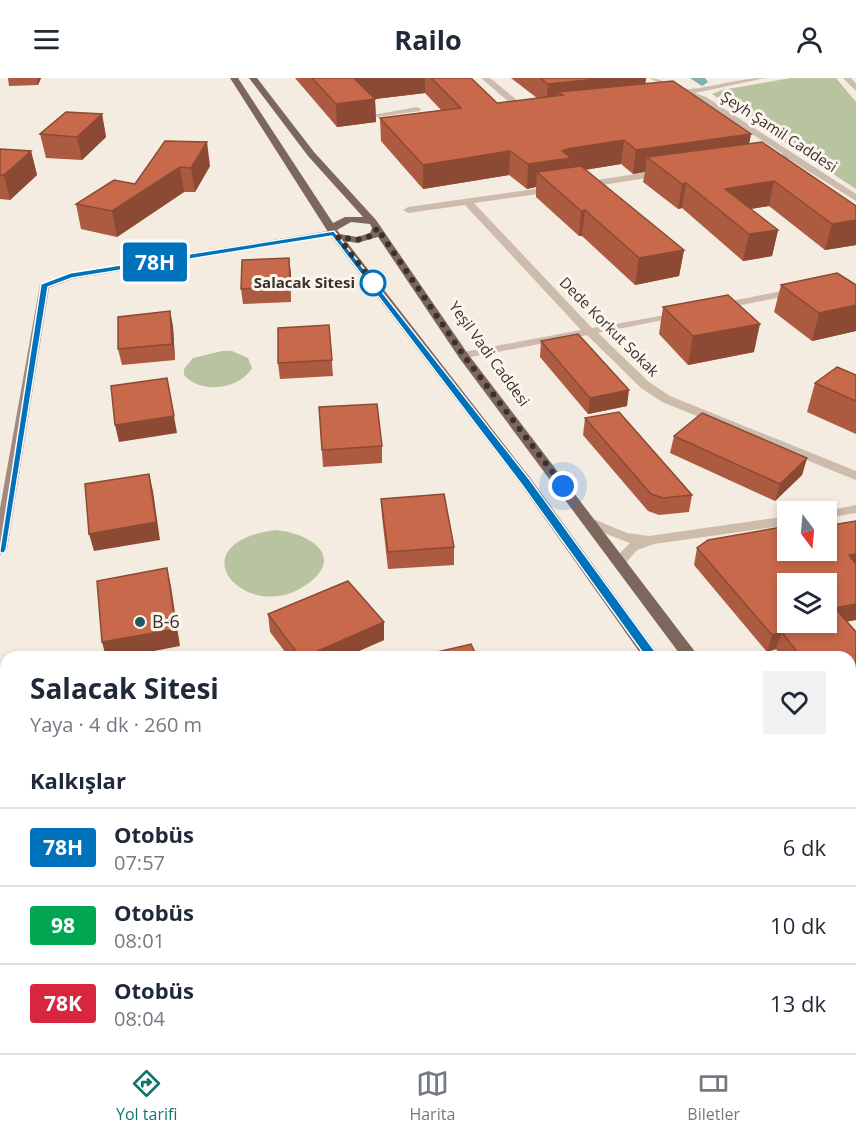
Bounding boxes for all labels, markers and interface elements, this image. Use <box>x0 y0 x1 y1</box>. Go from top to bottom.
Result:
text: Railo <box>394 21 462 58</box>
icon: menu <box>30 23 63 56</box>
icon: person <box>793 23 826 56</box>
street label: Şeyh Şamil Caddesi <box>718 86 841 176</box>
line badge: 78H <box>120 242 189 282</box>
text: 78H <box>135 248 175 276</box>
marker: Salacak Sitesi <box>360 270 386 296</box>
place label: Salacak Sitesi <box>254 272 355 292</box>
street label: Dede Korkut Sokak <box>556 272 664 380</box>
street label: Yeşil Vadi Caddesi <box>445 297 535 410</box>
your location <box>548 471 578 501</box>
north arrow <box>777 501 837 561</box>
map controls <box>777 501 837 633</box>
button: layers <box>777 573 837 633</box>
place label: B-6 <box>152 609 180 633</box>
marker: B-6 <box>133 615 147 629</box>
text: Salacak Sitesi <box>30 669 219 707</box>
button: heart <box>763 671 826 734</box>
text: Yaya · 4 dk · 260 m <box>30 711 202 738</box>
text: Kalkışlar <box>30 765 126 795</box>
text: Otobüs <box>114 819 194 849</box>
text: 6 dk <box>783 832 826 862</box>
text: 78H <box>43 833 83 861</box>
text: 07:57 <box>114 849 165 876</box>
text: Otobüs <box>114 897 194 927</box>
text: 10 dk <box>770 910 826 940</box>
text: 98 <box>51 911 75 939</box>
text: 08:01 <box>114 927 165 954</box>
text: Otobüs <box>114 975 194 1005</box>
text: 13 dk <box>770 988 826 1018</box>
text: 78K <box>44 989 82 1017</box>
text: 08:04 <box>114 1005 165 1032</box>
tab: Yol tarifi <box>116 1067 177 1125</box>
tab: Harita <box>409 1067 455 1125</box>
tab: Biletler <box>687 1067 740 1125</box>

